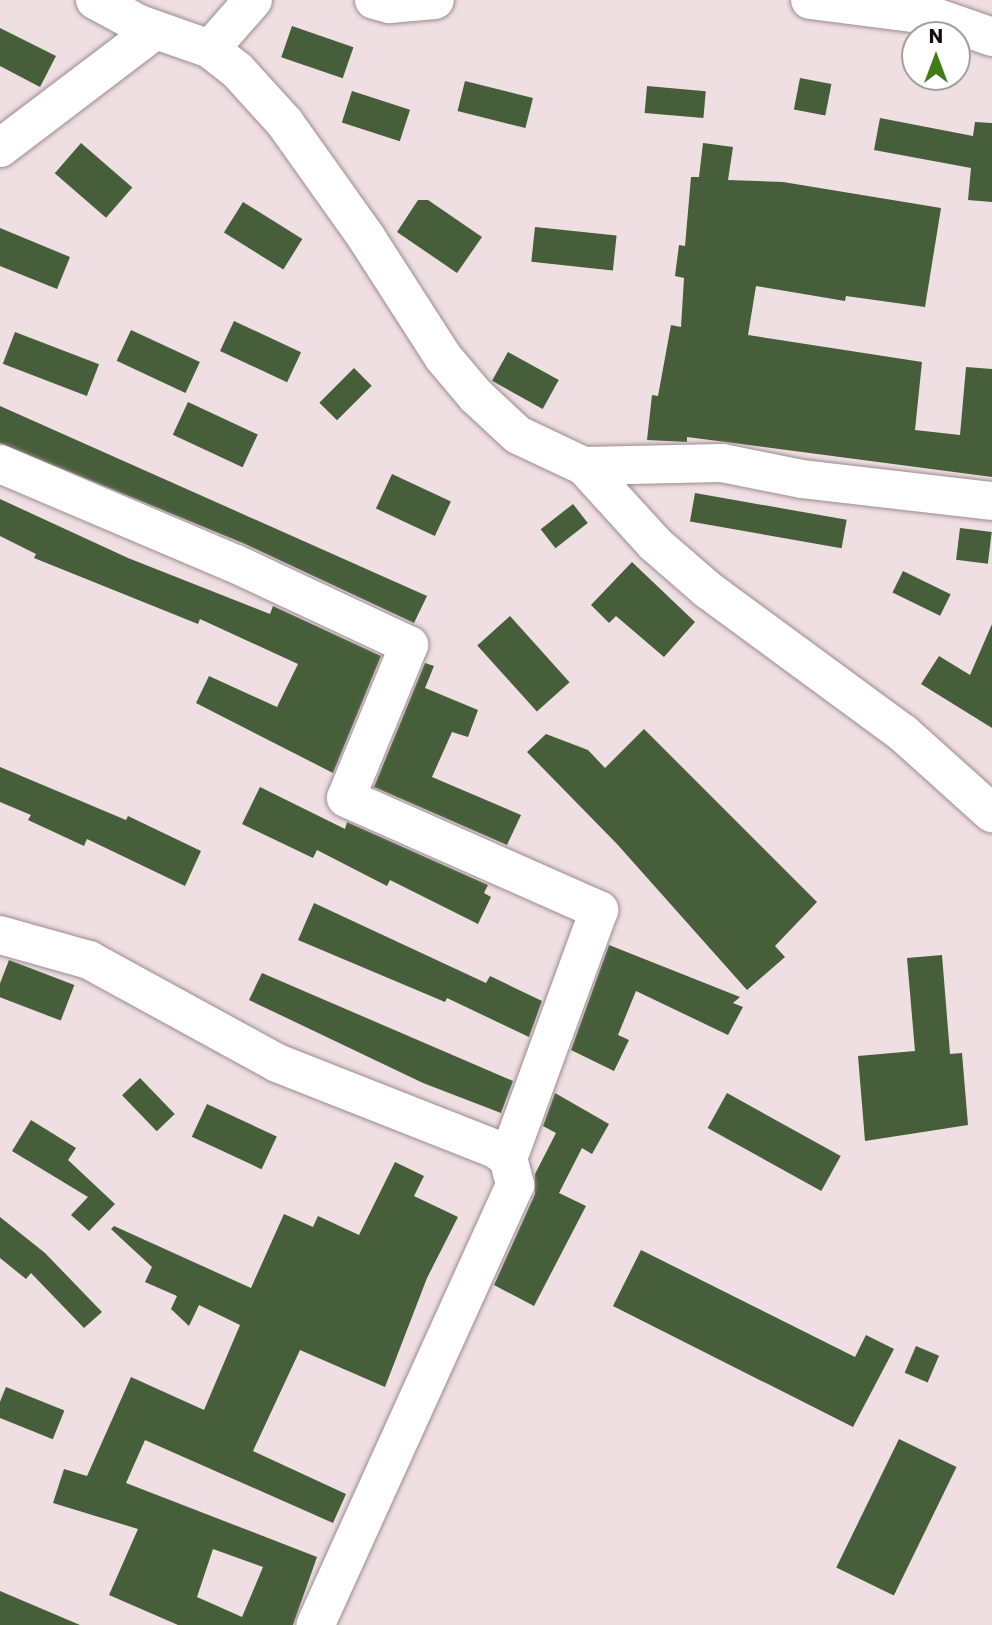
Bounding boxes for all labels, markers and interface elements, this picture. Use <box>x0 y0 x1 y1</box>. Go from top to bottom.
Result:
north arrow <box>901 21 971 91</box>
text: N <box>929 23 943 50</box>

